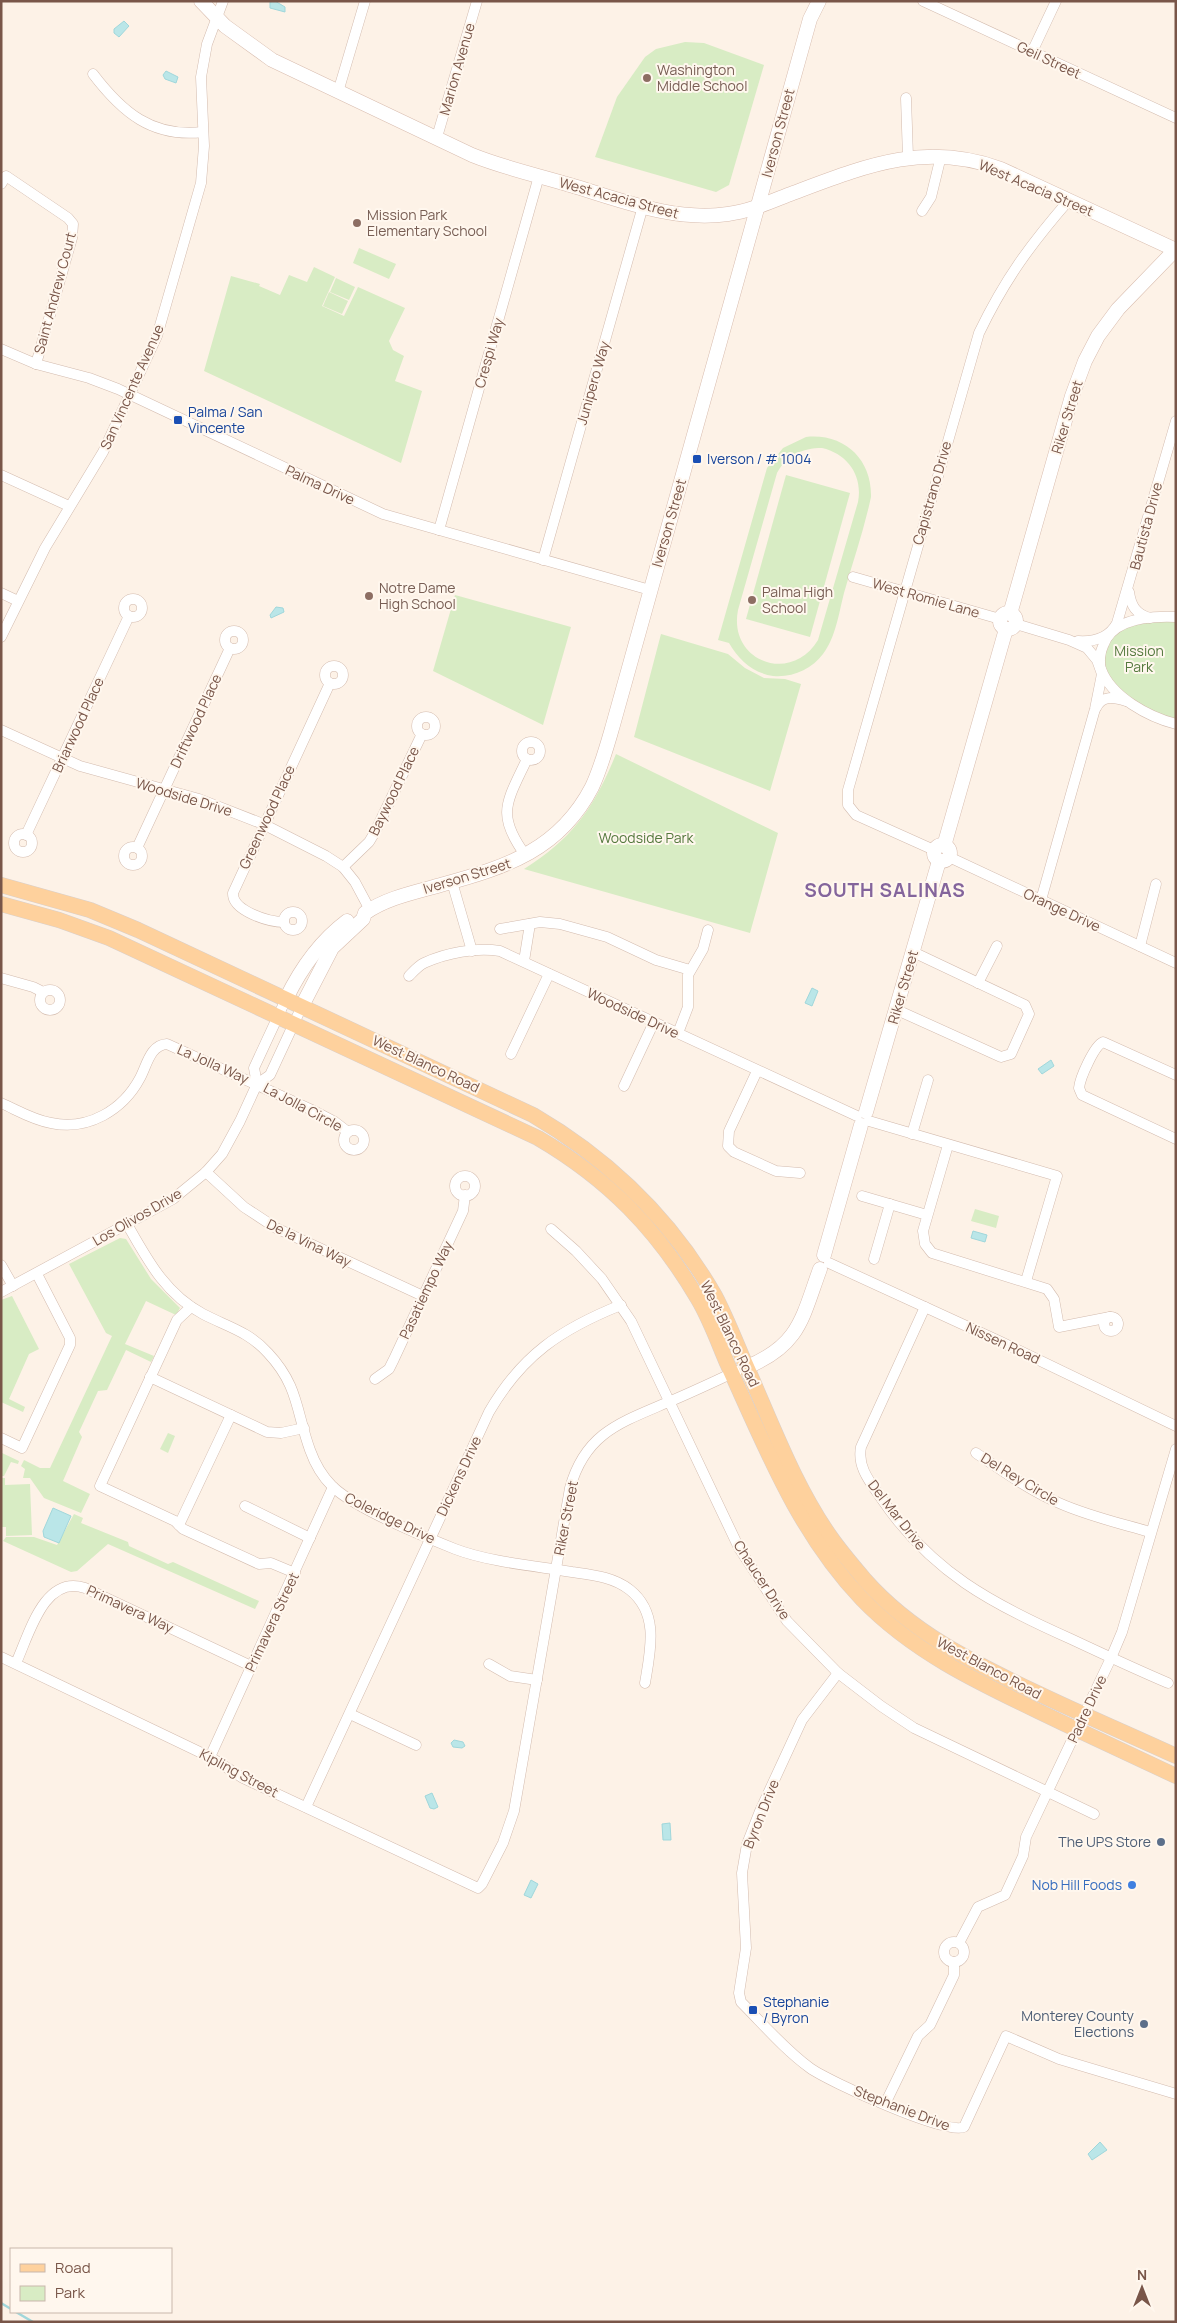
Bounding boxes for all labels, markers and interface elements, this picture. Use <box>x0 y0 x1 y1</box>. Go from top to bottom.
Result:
street label: Marion Avenue <box>434 20 479 117</box>
street label: Geil Street <box>1014 36 1085 83</box>
place label: Washington Middle School <box>657 60 747 95</box>
marker: Washington Middle School <box>641 72 653 84</box>
street label: Iverson Street <box>757 86 799 179</box>
street label: West Acacia Street <box>976 155 1097 220</box>
street label: West Acacia Street <box>557 172 681 223</box>
place label: Mission Park Elementary School <box>367 205 487 240</box>
marker: Mission Park Elementary School <box>351 217 363 229</box>
street label: Saint Andrew Court <box>29 229 80 356</box>
street label: Crespi Way <box>469 315 508 390</box>
street label: San Vincente Avenue <box>95 321 168 452</box>
street label: Junipero Way <box>572 338 614 427</box>
street label: Riker Street <box>1046 377 1087 456</box>
place label: Palma / San Vincente <box>188 402 263 437</box>
marker: Palma / San Vincente <box>172 414 184 426</box>
street label: Capistrano Drive <box>908 439 955 547</box>
place label: Iverson / # 1004 <box>707 449 812 468</box>
marker: Iverson / # 1004 <box>691 453 703 465</box>
street label: Palma Drive <box>283 460 358 509</box>
street label: Iverson Street <box>647 476 690 569</box>
street label: Bautista Drive <box>1125 480 1166 572</box>
street label: West Romie Lane <box>870 573 982 622</box>
place label: Notre Dame High School <box>379 578 456 613</box>
place label: Palma High School <box>762 582 833 617</box>
marker: Notre Dame High School <box>363 590 375 602</box>
marker: Palma High School <box>746 594 758 606</box>
park label: Mission Park <box>1114 641 1164 676</box>
street label: Driftwood Place <box>165 671 226 771</box>
street label: Briarwood Place <box>47 674 108 776</box>
street label: Baywood Place <box>364 743 423 838</box>
street label: Greenwood Place <box>234 762 299 872</box>
street label: Woodside Drive <box>134 773 235 820</box>
park label: Woodside Park <box>599 828 695 847</box>
street label: Iverson Street <box>421 853 513 898</box>
district label: SOUTH SALINAS <box>804 877 966 903</box>
street label: Orange Drive <box>1021 883 1104 936</box>
street label: Riker Street <box>883 947 922 1026</box>
street label: Woodside Drive <box>584 983 682 1042</box>
street label: West Blanco Road <box>370 1030 483 1097</box>
street label: La Jolla Way <box>174 1039 253 1088</box>
street label: La Jolla Circle <box>260 1078 346 1135</box>
street label: Los Olivos Drive <box>89 1183 185 1250</box>
street label: De la Vina Way <box>264 1214 355 1271</box>
street label: Pasatiempo Way <box>394 1237 457 1342</box>
street label: West Blanco Road <box>697 1278 764 1390</box>
street label: Nissen Road <box>963 1317 1043 1368</box>
street label: Dickens Drive <box>432 1433 485 1519</box>
street label: Del Rey Circle <box>978 1448 1063 1509</box>
street label: Del Mar Drive <box>864 1476 931 1554</box>
street label: Riker Street <box>549 1478 582 1557</box>
street label: Coleridge Drive <box>342 1487 439 1548</box>
street label: Chaucer Drive <box>730 1537 795 1623</box>
street label: Primavera Street <box>240 1569 303 1675</box>
street label: Primavera Way <box>84 1580 177 1637</box>
street label: West Blanco Road <box>934 1632 1045 1703</box>
street label: Padre Drive <box>1063 1672 1111 1746</box>
street label: Kipling Street <box>196 1744 282 1802</box>
street label: Byron Drive <box>738 1776 783 1851</box>
place label: The UPS Store <box>1058 1832 1151 1851</box>
marker: The UPS Store <box>1155 1836 1167 1848</box>
place label: Nob Hill Foods <box>1032 1875 1122 1894</box>
marker: Nob Hill Foods <box>1126 1879 1138 1891</box>
place label: Stephanie / Byron <box>763 1992 829 2027</box>
marker: Stephanie / Byron <box>747 2004 759 2016</box>
place label: Monterey County Elections <box>1021 2006 1135 2041</box>
marker: Monterey County Elections <box>1138 2018 1150 2030</box>
street label: Stephanie Drive <box>851 2080 953 2135</box>
legend <box>10 2248 172 2313</box>
text: Road <box>55 2257 91 2278</box>
north arrow <box>1117 2263 1167 2313</box>
text: N <box>1137 2265 1147 2284</box>
text: Park <box>55 2282 85 2303</box>

